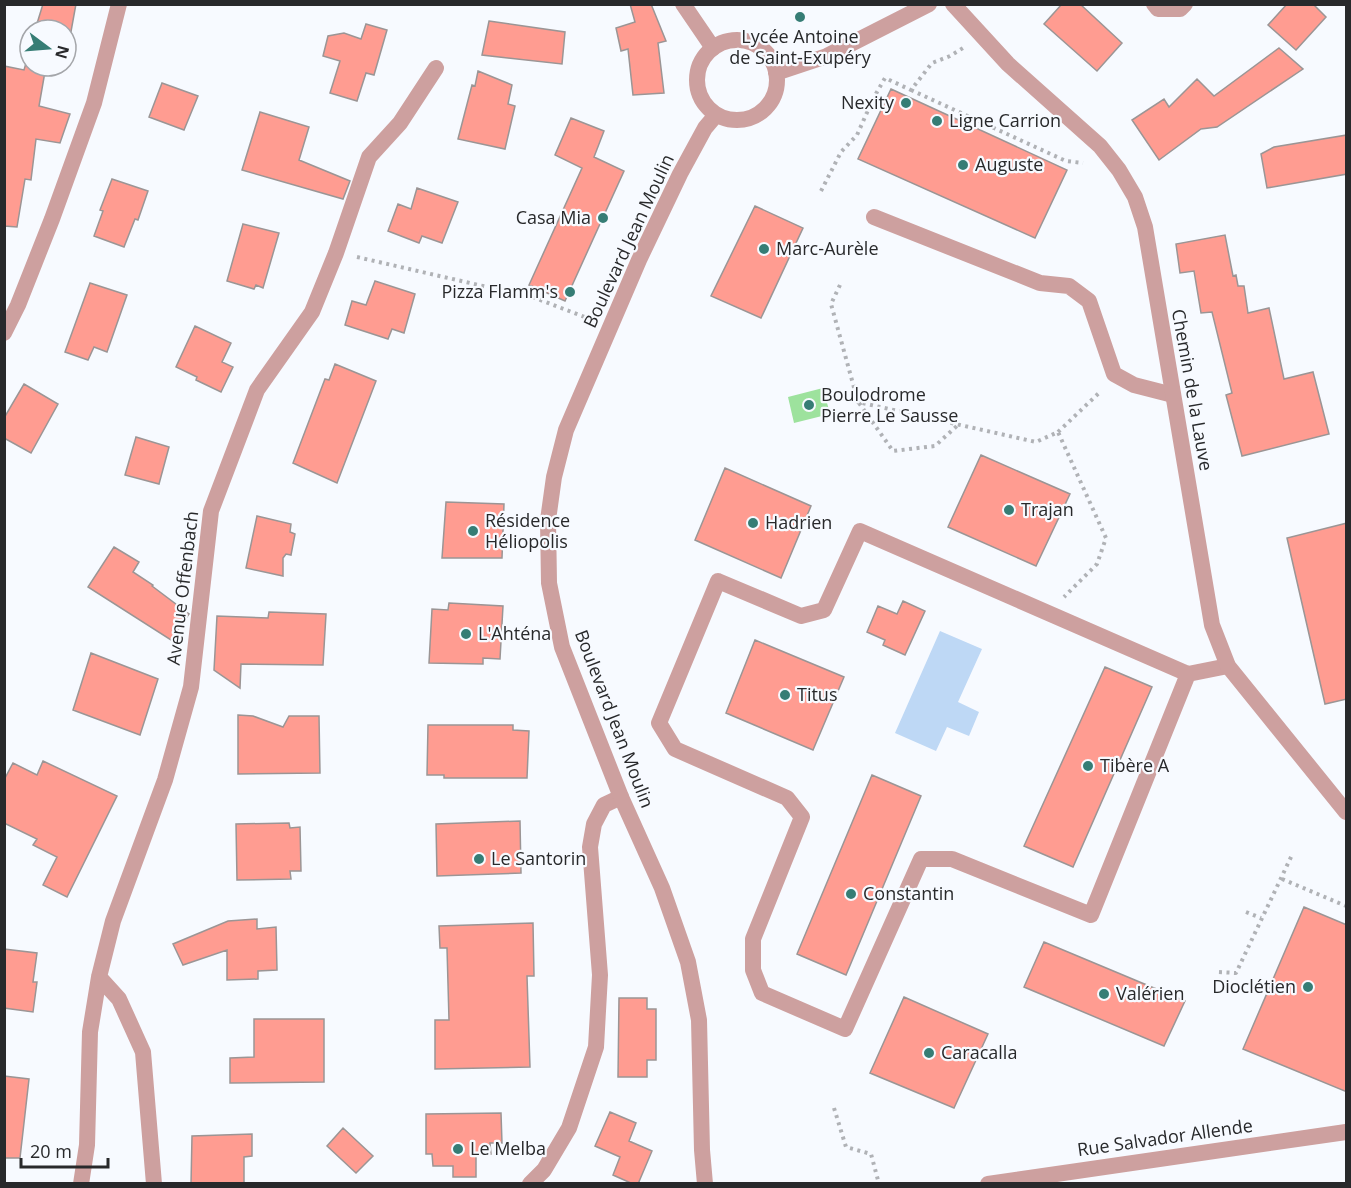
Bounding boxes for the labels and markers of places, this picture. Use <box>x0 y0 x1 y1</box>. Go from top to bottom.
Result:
marker: Lycée Antoine de Saint-Exupéry <box>793 10 807 24</box>
place label: Lycée Antoine de Saint-Exupéry <box>729 24 872 69</box>
place label: Nexity <box>841 90 895 114</box>
marker: Nexity <box>899 96 913 110</box>
place label: Ligne Carrion <box>949 108 1061 132</box>
marker: Ligne Carrion <box>930 114 944 128</box>
place label: Auguste <box>975 152 1043 176</box>
marker: Auguste <box>956 158 970 172</box>
place label: Casa Mia <box>516 205 591 229</box>
marker: Casa Mia <box>596 211 610 225</box>
place label: Marc-Aurèle <box>776 236 879 260</box>
marker: Marc-Aurèle <box>757 242 771 256</box>
place label: Pizza Flamm's <box>441 279 558 303</box>
marker: Pizza Flamm's <box>563 285 577 299</box>
place label: Boulodrome Pierre Le Sausse <box>821 382 958 427</box>
marker: Boulodrome Pierre Le Sausse <box>802 398 816 412</box>
place label: Trajan <box>1021 497 1074 521</box>
marker: Trajan <box>1002 503 1016 517</box>
place label: Résidence Héliopolis <box>485 508 570 553</box>
place label: Hadrien <box>765 510 832 534</box>
marker: Hadrien <box>746 516 760 530</box>
marker: Résidence Héliopolis <box>466 524 480 538</box>
place label: L'Ahténa <box>478 621 551 645</box>
marker: L'Ahténa <box>459 627 473 641</box>
place label: Titus <box>797 682 838 706</box>
marker: Titus <box>778 688 792 702</box>
place label: Tibère A <box>1100 753 1170 777</box>
marker: Tibère A <box>1081 759 1095 773</box>
place label: Le Santorin <box>491 846 586 870</box>
marker: Le Santorin <box>472 852 486 866</box>
place label: Constantin <box>863 881 954 905</box>
marker: Constantin <box>844 887 858 901</box>
place label: Dioclétien <box>1212 974 1296 998</box>
marker: Dioclétien <box>1301 980 1315 994</box>
place label: Valérien <box>1116 981 1184 1005</box>
marker: Valérien <box>1097 987 1111 1001</box>
place label: Caracalla <box>941 1040 1017 1064</box>
marker: Caracalla <box>922 1046 936 1060</box>
place label: Le Melba <box>470 1136 546 1160</box>
marker: Le Melba <box>451 1142 465 1156</box>

